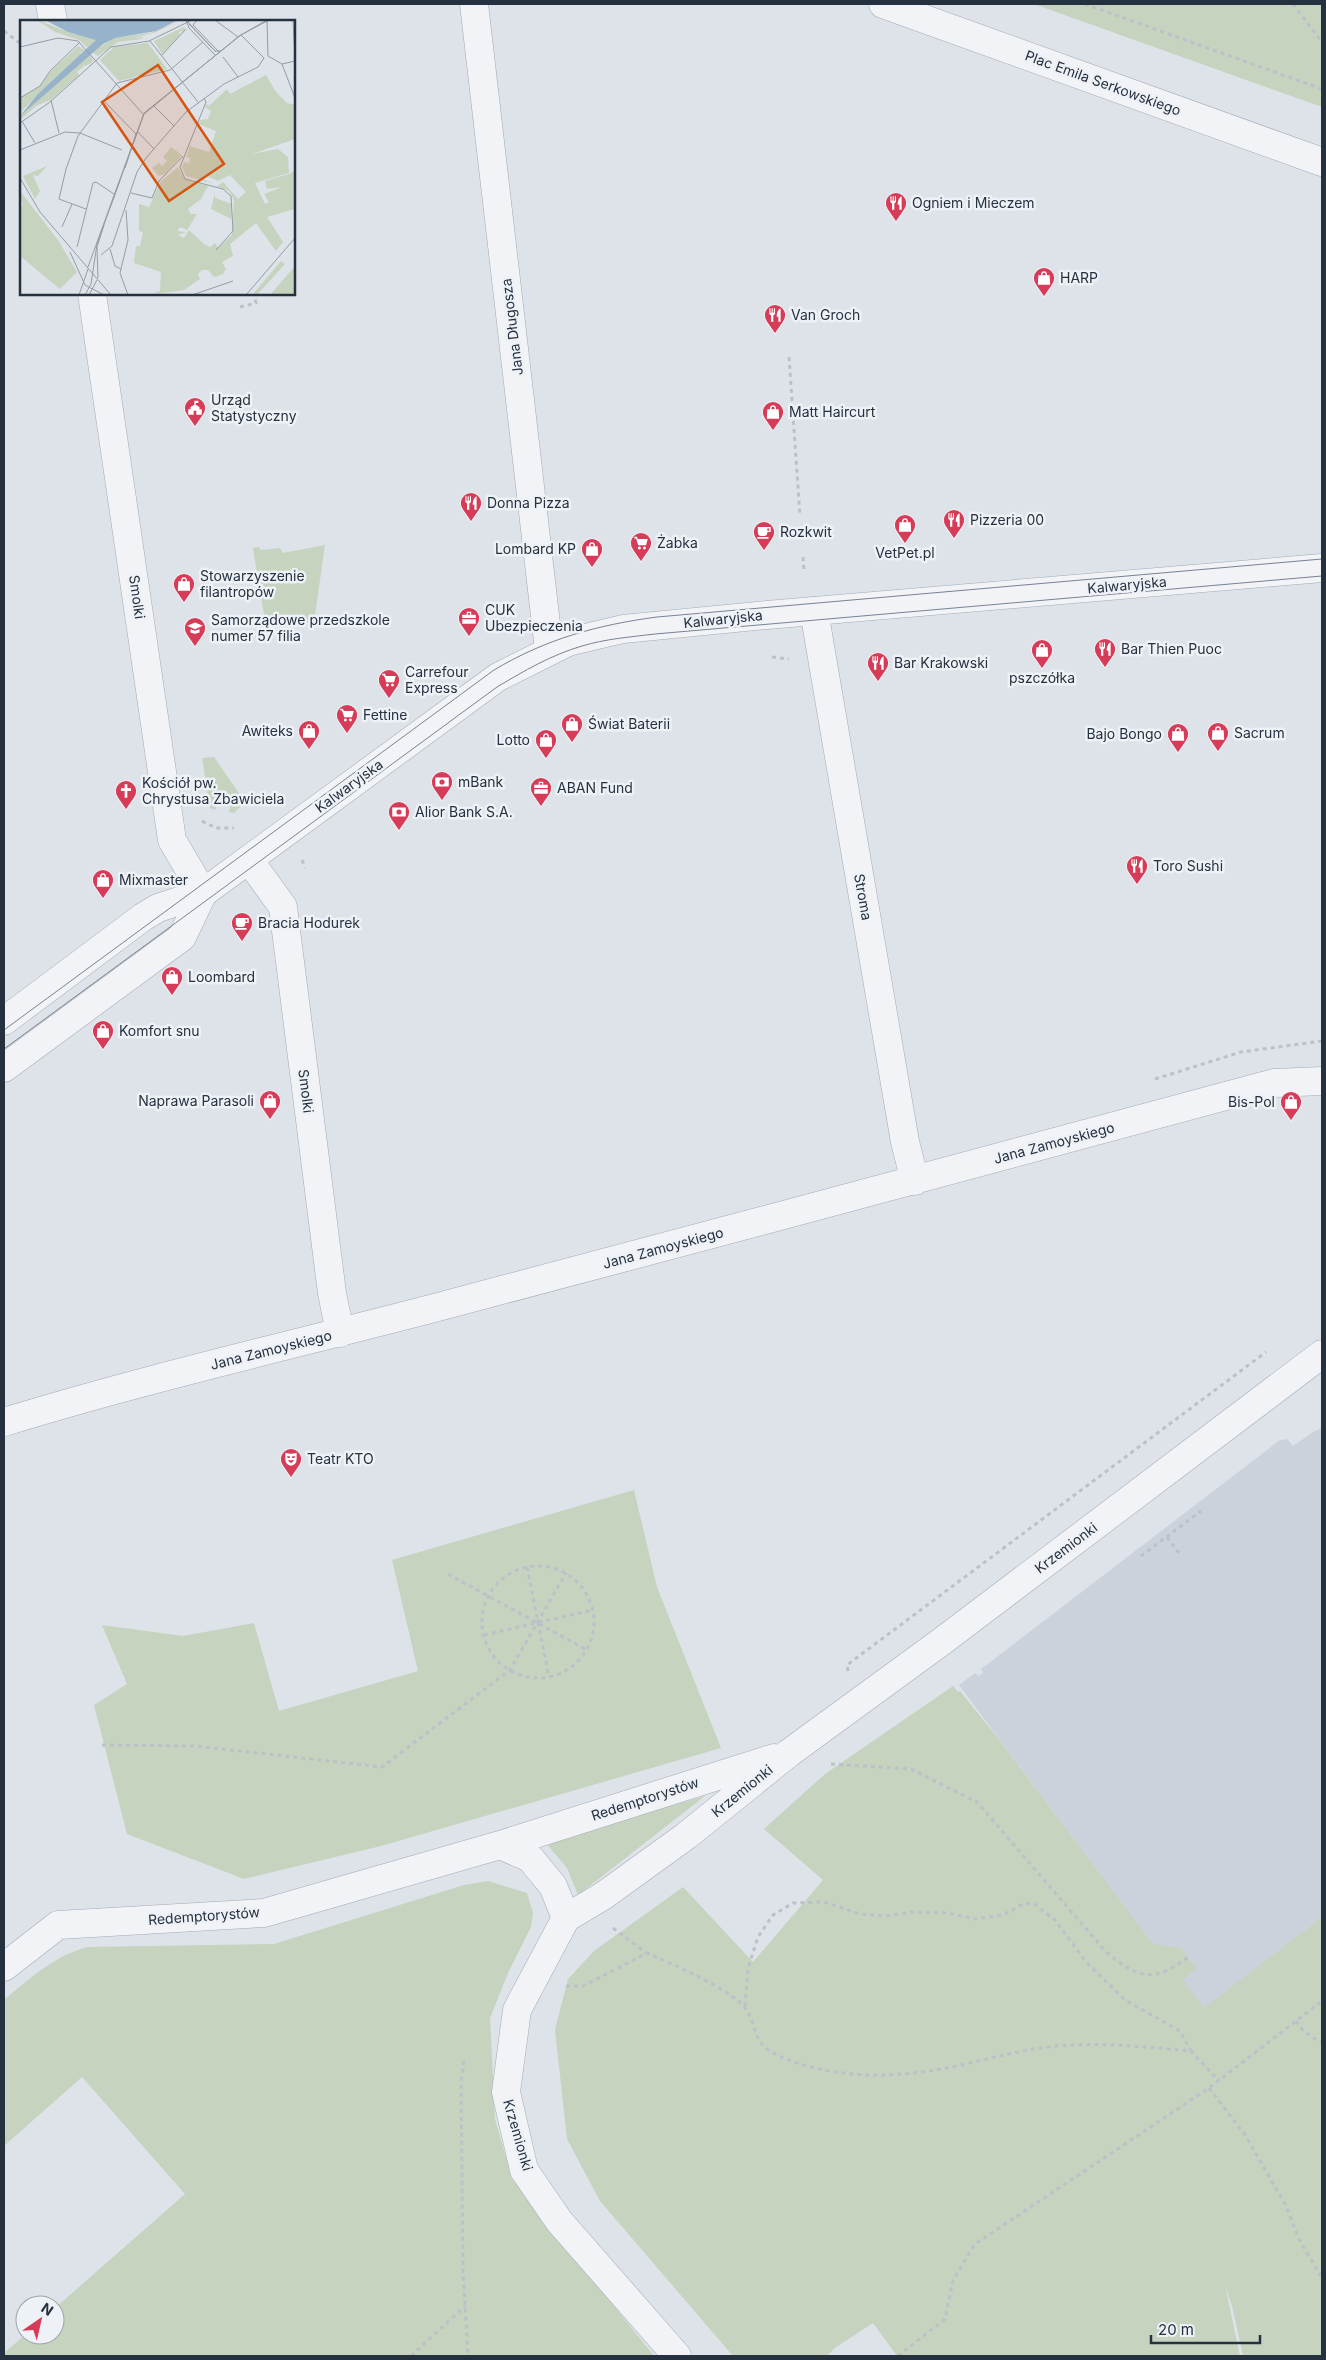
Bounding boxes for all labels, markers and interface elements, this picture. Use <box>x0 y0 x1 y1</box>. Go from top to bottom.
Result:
inset map <box>20 20 295 295</box>
street label: Plac Emila Serkowskiego <box>1023 46 1183 119</box>
restaurant icon: Ogniem i Mieczem <box>884 191 908 222</box>
place label: Ogniem i Mieczem <box>912 194 1035 211</box>
shop icon: HARP <box>1032 266 1056 297</box>
place label: HARP <box>1060 269 1098 286</box>
street label: Jana Długosza <box>497 278 526 377</box>
restaurant icon: Van Groch <box>763 303 787 334</box>
place label: Van Groch <box>791 306 860 323</box>
place label: Urząd Statystyczny <box>211 391 297 424</box>
public building icon: Urząd Statystyczny <box>183 396 207 427</box>
shop icon: Matt Haircurt <box>761 400 785 431</box>
place label: Matt Haircurt <box>789 403 876 420</box>
restaurant icon: Donna Pizza <box>459 491 483 522</box>
place label: Donna Pizza <box>487 494 570 511</box>
restaurant icon: Pizzeria 00 <box>942 508 966 539</box>
place label: Pizzeria 00 <box>970 511 1044 528</box>
shop icon: VetPet.pl <box>893 513 917 544</box>
cafe icon: Rozkwit <box>752 520 776 551</box>
place label: Rozkwit <box>780 523 832 540</box>
supermarket icon: Żabka <box>629 531 653 562</box>
place label: Żabka <box>657 534 698 551</box>
shop icon: Lombard KP <box>580 537 604 568</box>
place label: Lombard KP <box>495 540 576 557</box>
place label: VetPet.pl <box>875 544 935 561</box>
place label: Stowarzyszenie filantropów <box>200 567 305 600</box>
shop icon: Stowarzyszenie filantropów <box>172 572 196 603</box>
street label: Kalwaryjska <box>1087 573 1167 596</box>
street label: Smolki <box>126 574 149 620</box>
place label: CUK Ubezpieczenia <box>485 601 583 634</box>
office icon: CUK Ubezpieczenia <box>457 606 481 637</box>
street label: Kalwaryjska <box>682 606 763 631</box>
place label: Samorządowe przedszkole numer 57 filia <box>211 611 390 644</box>
school or university icon: Samorządowe przedszkole numer 57 filia <box>183 616 207 647</box>
restaurant icon: Bar Thien Puoc <box>1093 637 1117 668</box>
shop icon: pszczółka <box>1030 638 1054 669</box>
place label: Bar Thien Puoc <box>1121 640 1222 657</box>
restaurant icon: Bar Krakowski <box>866 651 890 682</box>
place label: Bar Krakowski <box>894 654 988 671</box>
place label: Carrefour Express <box>405 663 469 696</box>
supermarket icon: Carrefour Express <box>377 668 401 699</box>
place label: pszczółka <box>1009 669 1075 686</box>
supermarket icon: Fettine <box>335 703 359 734</box>
place label: Fettine <box>363 706 408 723</box>
shop icon: Świat Baterii <box>560 712 584 743</box>
place label: Świat Baterii <box>588 715 670 732</box>
shop icon: Awiteks <box>297 719 321 750</box>
shop icon: Sacrum <box>1206 721 1230 752</box>
place label: Awiteks <box>242 722 293 739</box>
shop icon: Bajo Bongo <box>1166 722 1190 753</box>
place label: Sacrum <box>1234 724 1285 741</box>
place label: Bajo Bongo <box>1086 725 1162 742</box>
shop icon: Lotto <box>534 728 558 759</box>
place label: Lotto <box>497 731 530 748</box>
street label: Kalwaryjska <box>311 755 386 816</box>
bank icon: mBank <box>430 770 454 801</box>
place label: mBank <box>458 773 504 790</box>
place label: Kościół pw. Chrystusa Zbawiciela <box>142 774 284 807</box>
office icon: ABAN Fund <box>529 776 553 807</box>
church icon: Kościół pw. Chrystusa Zbawiciela <box>114 779 138 810</box>
place label: ABAN Fund <box>557 779 633 796</box>
bank icon: Alior Bank S.A. <box>387 800 411 831</box>
place label: Alior Bank S.A. <box>415 803 513 820</box>
restaurant icon: Toro Sushi <box>1125 854 1149 885</box>
place label: Toro Sushi <box>1153 857 1223 874</box>
shop icon: Mixmaster <box>91 868 115 899</box>
place label: Mixmaster <box>119 871 188 888</box>
street label: Stroma <box>851 872 876 922</box>
cafe icon: Bracia Hodurek <box>230 911 254 942</box>
place label: Bracia Hodurek <box>258 914 360 931</box>
shop icon: Loombard <box>160 965 184 996</box>
place label: Loombard <box>188 968 255 985</box>
shop icon: Komfort snu <box>91 1019 115 1050</box>
place label: Komfort snu <box>119 1022 200 1039</box>
street label: Smolki <box>295 1068 318 1114</box>
shop icon: Naprawa Parasoli <box>258 1089 282 1120</box>
shop icon: Bis-Pol <box>1279 1090 1303 1121</box>
place label: Naprawa Parasoli <box>138 1092 254 1109</box>
place label: Bis-Pol <box>1228 1093 1275 1110</box>
street label: Jana Zamoyskiego <box>992 1118 1116 1167</box>
street label: Jana Zamoyskiego <box>601 1223 725 1272</box>
street label: Jana Zamoyskiego <box>208 1326 333 1373</box>
theatre icon: Teatr KTO <box>279 1447 303 1478</box>
place label: Teatr KTO <box>307 1450 374 1467</box>
street label: Krzemionki <box>1031 1519 1100 1577</box>
street label: Krzemionki <box>708 1761 776 1820</box>
street label: Redemptorystów <box>589 1773 701 1824</box>
street label: Redemptorystów <box>147 1903 261 1928</box>
street label: Krzemionki <box>500 2097 537 2173</box>
north arrow <box>15 2295 65 2345</box>
text: N <box>38 2299 57 2319</box>
scale bar <box>1151 2312 1260 2344</box>
text: 20 m <box>1158 2320 1194 2339</box>

